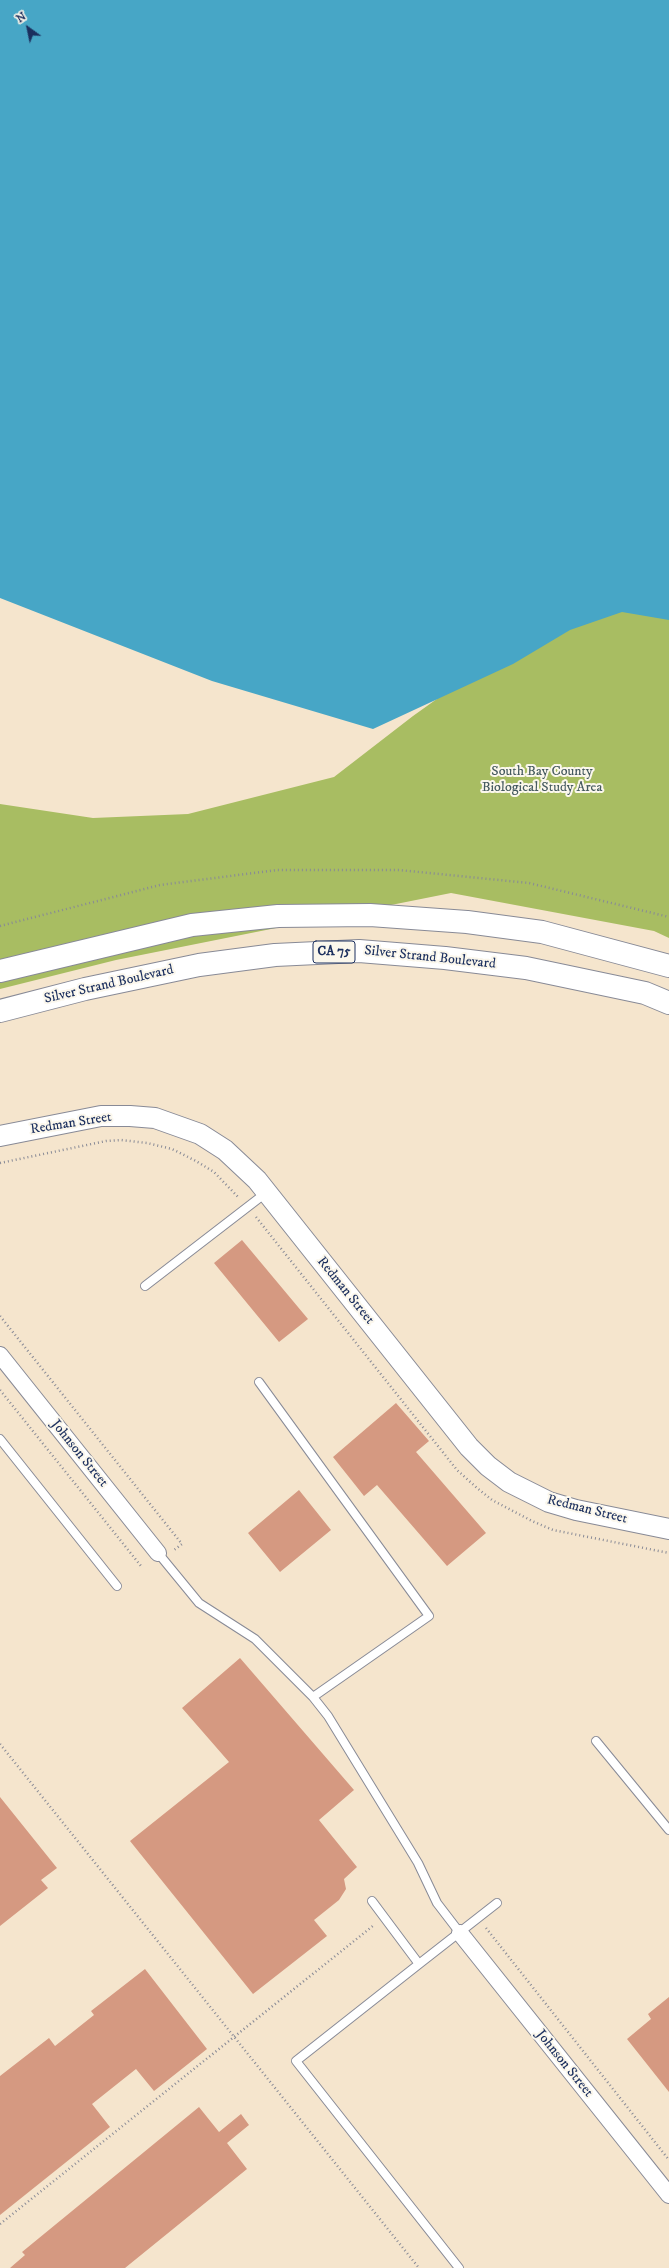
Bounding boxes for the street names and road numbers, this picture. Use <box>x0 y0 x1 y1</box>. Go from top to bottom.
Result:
road number: CA 75 <box>313 941 355 963</box>
street label: Silver Strand Boulevard <box>363 943 497 973</box>
street label: Silver Strand Boulevard <box>43 962 175 1008</box>
street label: Redman Street <box>29 1109 113 1139</box>
street label: Redman Street <box>313 1254 377 1328</box>
street label: Johnson Street <box>47 1417 111 1491</box>
street label: Redman Street <box>545 1492 629 1528</box>
street label: Johnson Street <box>532 2027 596 2101</box>

